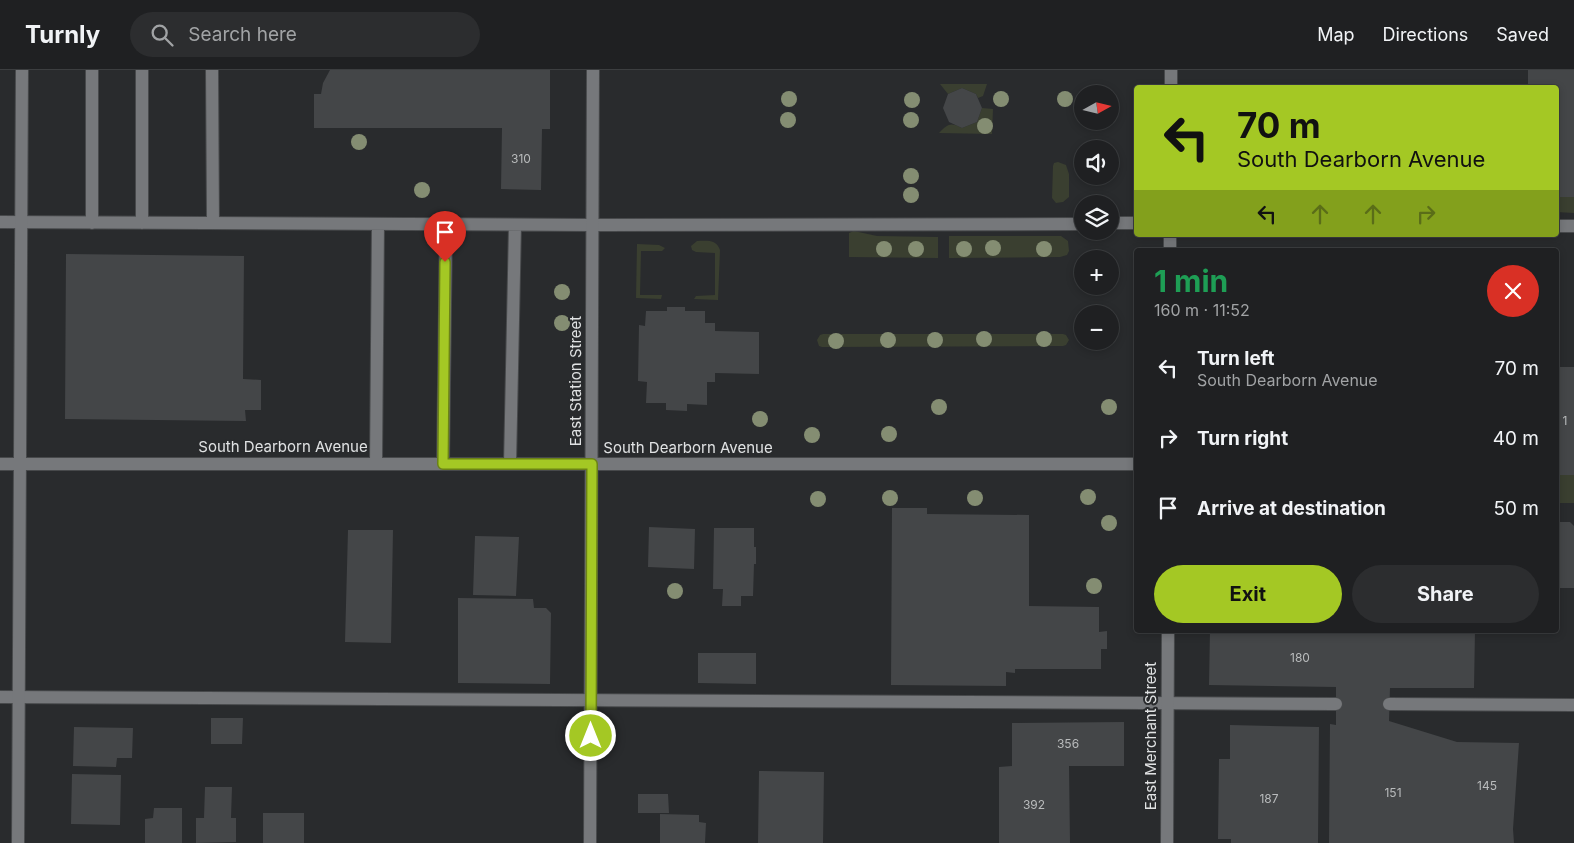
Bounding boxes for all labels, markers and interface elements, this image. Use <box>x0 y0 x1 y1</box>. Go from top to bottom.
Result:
search box <box>130 12 480 57</box>
text: Turnly <box>25 20 100 49</box>
icon: search <box>148 21 176 49</box>
text: Search here <box>188 23 297 46</box>
text: Map <box>1317 24 1355 45</box>
text: Directions <box>1383 24 1468 45</box>
text: Saved <box>1496 24 1549 45</box>
north arrow <box>1074 85 1119 130</box>
map controls <box>1074 85 1119 350</box>
text: 70 m <box>1237 104 1321 146</box>
icon: left <box>1154 105 1219 170</box>
button: sound <box>1074 140 1119 185</box>
text: South Dearborn Avenue <box>1237 146 1485 172</box>
house number: 310 <box>511 151 531 166</box>
button: layers <box>1074 195 1119 240</box>
icon: left <box>1253 200 1281 228</box>
icon: ahead <box>1306 200 1334 228</box>
icon: ahead <box>1359 200 1387 228</box>
icon: right <box>1412 200 1440 228</box>
pin <box>424 211 466 262</box>
icon: arrive <box>431 218 459 246</box>
button: + <box>1074 250 1119 295</box>
text: 1 min <box>1154 263 1228 299</box>
button: close <box>1487 265 1539 317</box>
text: 160 m · 11:52 <box>1154 300 1250 320</box>
button: − <box>1074 305 1119 350</box>
street label: East Station Street <box>566 316 585 446</box>
text: Turn left <box>1197 347 1275 370</box>
icon: left <box>1154 354 1182 382</box>
text: 70 m <box>1495 357 1539 380</box>
text: South Dearborn Avenue <box>1197 370 1378 390</box>
house number: 1 <box>1563 413 1567 428</box>
icon: right <box>1154 424 1182 452</box>
text: Turn right <box>1197 427 1288 450</box>
text: 40 m <box>1493 427 1539 450</box>
street label: South Dearborn Avenue <box>198 437 368 456</box>
street label: South Dearborn Avenue <box>603 438 773 457</box>
icon: arrive <box>1154 494 1182 522</box>
text: Arrive at destination <box>1197 497 1386 520</box>
text: 50 m <box>1493 497 1539 520</box>
button: Exit <box>1154 565 1342 623</box>
button: Share <box>1352 565 1539 623</box>
house number: 180 <box>1290 650 1310 665</box>
street label: East Merchant Street <box>1141 662 1160 810</box>
position arrow <box>564 709 616 761</box>
house number: 356 <box>1057 736 1079 751</box>
house number: 145 <box>1477 778 1497 793</box>
house number: 151 <box>1384 785 1402 800</box>
house number: 187 <box>1259 791 1279 806</box>
house number: 392 <box>1023 797 1045 812</box>

